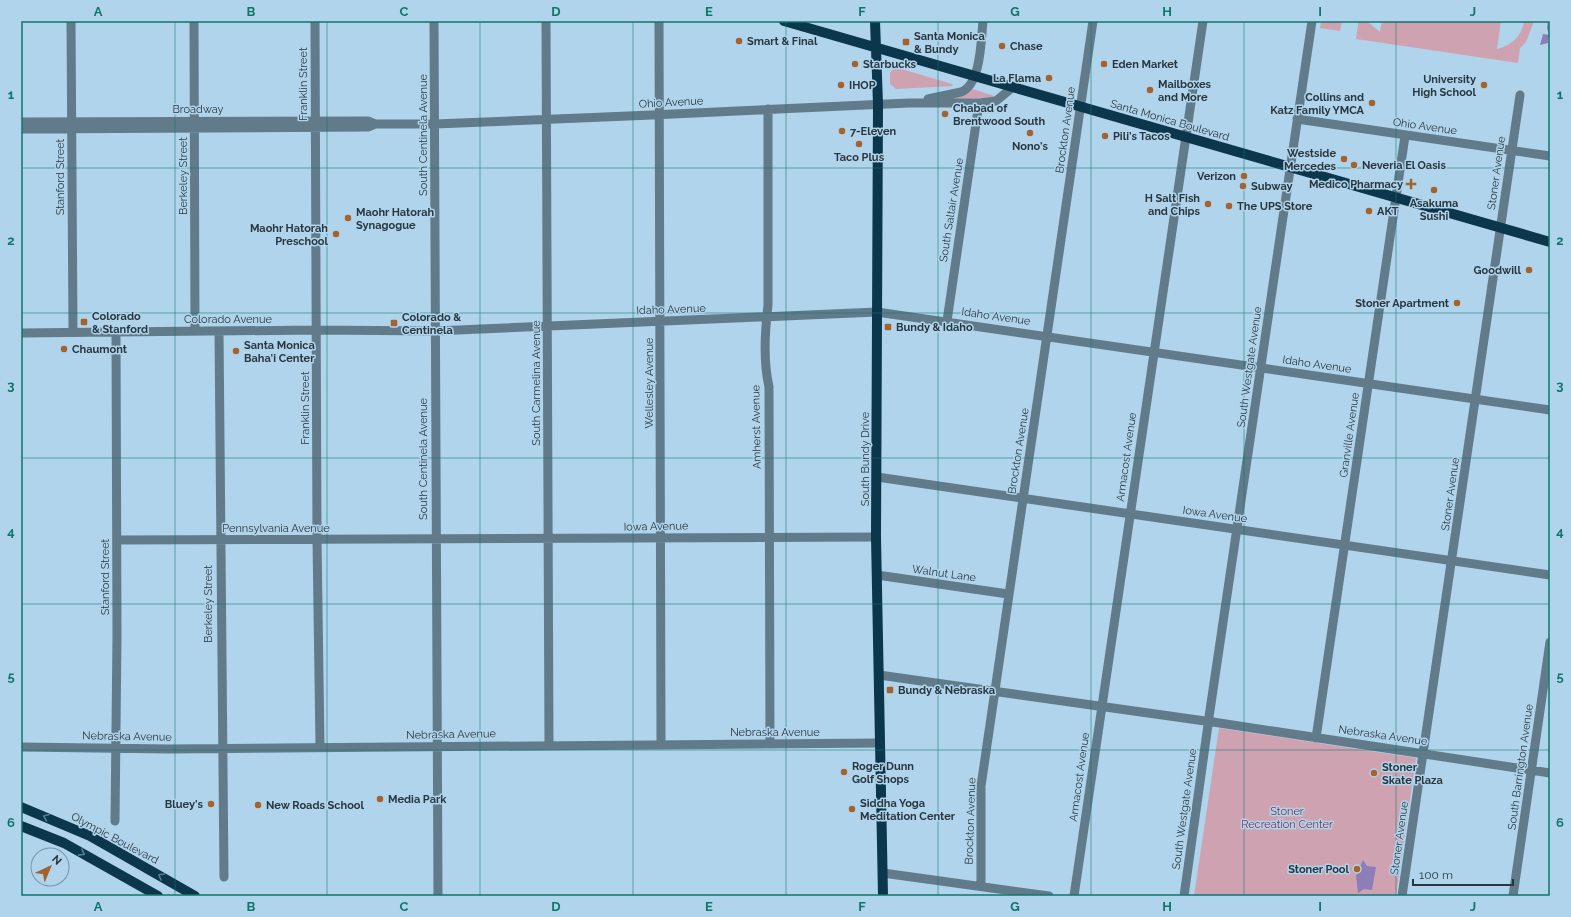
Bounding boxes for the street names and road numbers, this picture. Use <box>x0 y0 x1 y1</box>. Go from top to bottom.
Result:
street label: Franklin Street <box>297 47 310 121</box>
street label: South Centinela Avenue <box>417 73 430 196</box>
street label: Brockton Avenue <box>1053 86 1078 174</box>
street label: Ohio Avenue <box>638 94 704 111</box>
street label: Santa Monica Boulevard <box>1109 97 1231 144</box>
street label: Broadway <box>173 103 224 116</box>
street label: Ohio Avenue <box>1392 116 1458 138</box>
street label: Stoner Avenue <box>1485 135 1508 211</box>
street label: Berkeley Street <box>177 137 190 215</box>
street label: Stanford Street <box>54 138 67 215</box>
street label: South Saltair Avenue <box>937 157 966 263</box>
street label: Idaho Avenue <box>636 302 707 317</box>
street label: Idaho Avenue <box>961 305 1032 328</box>
street label: South Westgate Avenue <box>1235 305 1265 429</box>
street label: Colorado Avenue <box>184 313 272 326</box>
street label: South Carmelina Avenue <box>530 320 543 446</box>
street label: Wellesley Avenue <box>643 337 656 429</box>
street label: Idaho Avenue <box>1282 353 1353 376</box>
street label: Franklin Street <box>299 371 312 445</box>
street label: Amherst Avenue <box>749 384 764 469</box>
street label: Granville Avenue <box>1337 391 1362 478</box>
street label: South Centinela Avenue <box>417 397 430 520</box>
street label: Brockton Avenue <box>1005 407 1032 495</box>
street label: South Bundy Drive <box>859 411 872 506</box>
street label: Armacost Avenue <box>1114 411 1139 503</box>
street label: Stoner Avenue <box>1439 456 1462 532</box>
street label: Iowa Avenue <box>1182 504 1248 526</box>
street label: Iowa Avenue <box>623 519 689 534</box>
street label: Pennsylvania Avenue <box>222 522 330 535</box>
street label: Stanford Street <box>99 538 112 615</box>
street label: Walnut Lane <box>911 563 977 585</box>
street label: Berkeley Street <box>202 565 215 643</box>
street label: South Barrington Avenue <box>1505 703 1536 831</box>
street label: Nebraska Avenue <box>1338 723 1429 748</box>
street label: Nebraska Avenue <box>730 726 820 739</box>
street label: Nebraska Avenue <box>406 727 496 742</box>
street label: Nebraska Avenue <box>82 729 172 744</box>
street label: Armacost Avenue <box>1067 731 1092 823</box>
street label: South Westgate Avenue <box>1170 747 1200 871</box>
street label: Brockton Avenue <box>962 777 979 865</box>
street label: Stoner Avenue <box>1388 800 1411 876</box>
street label: Olympic Boulevard <box>69 810 161 867</box>

